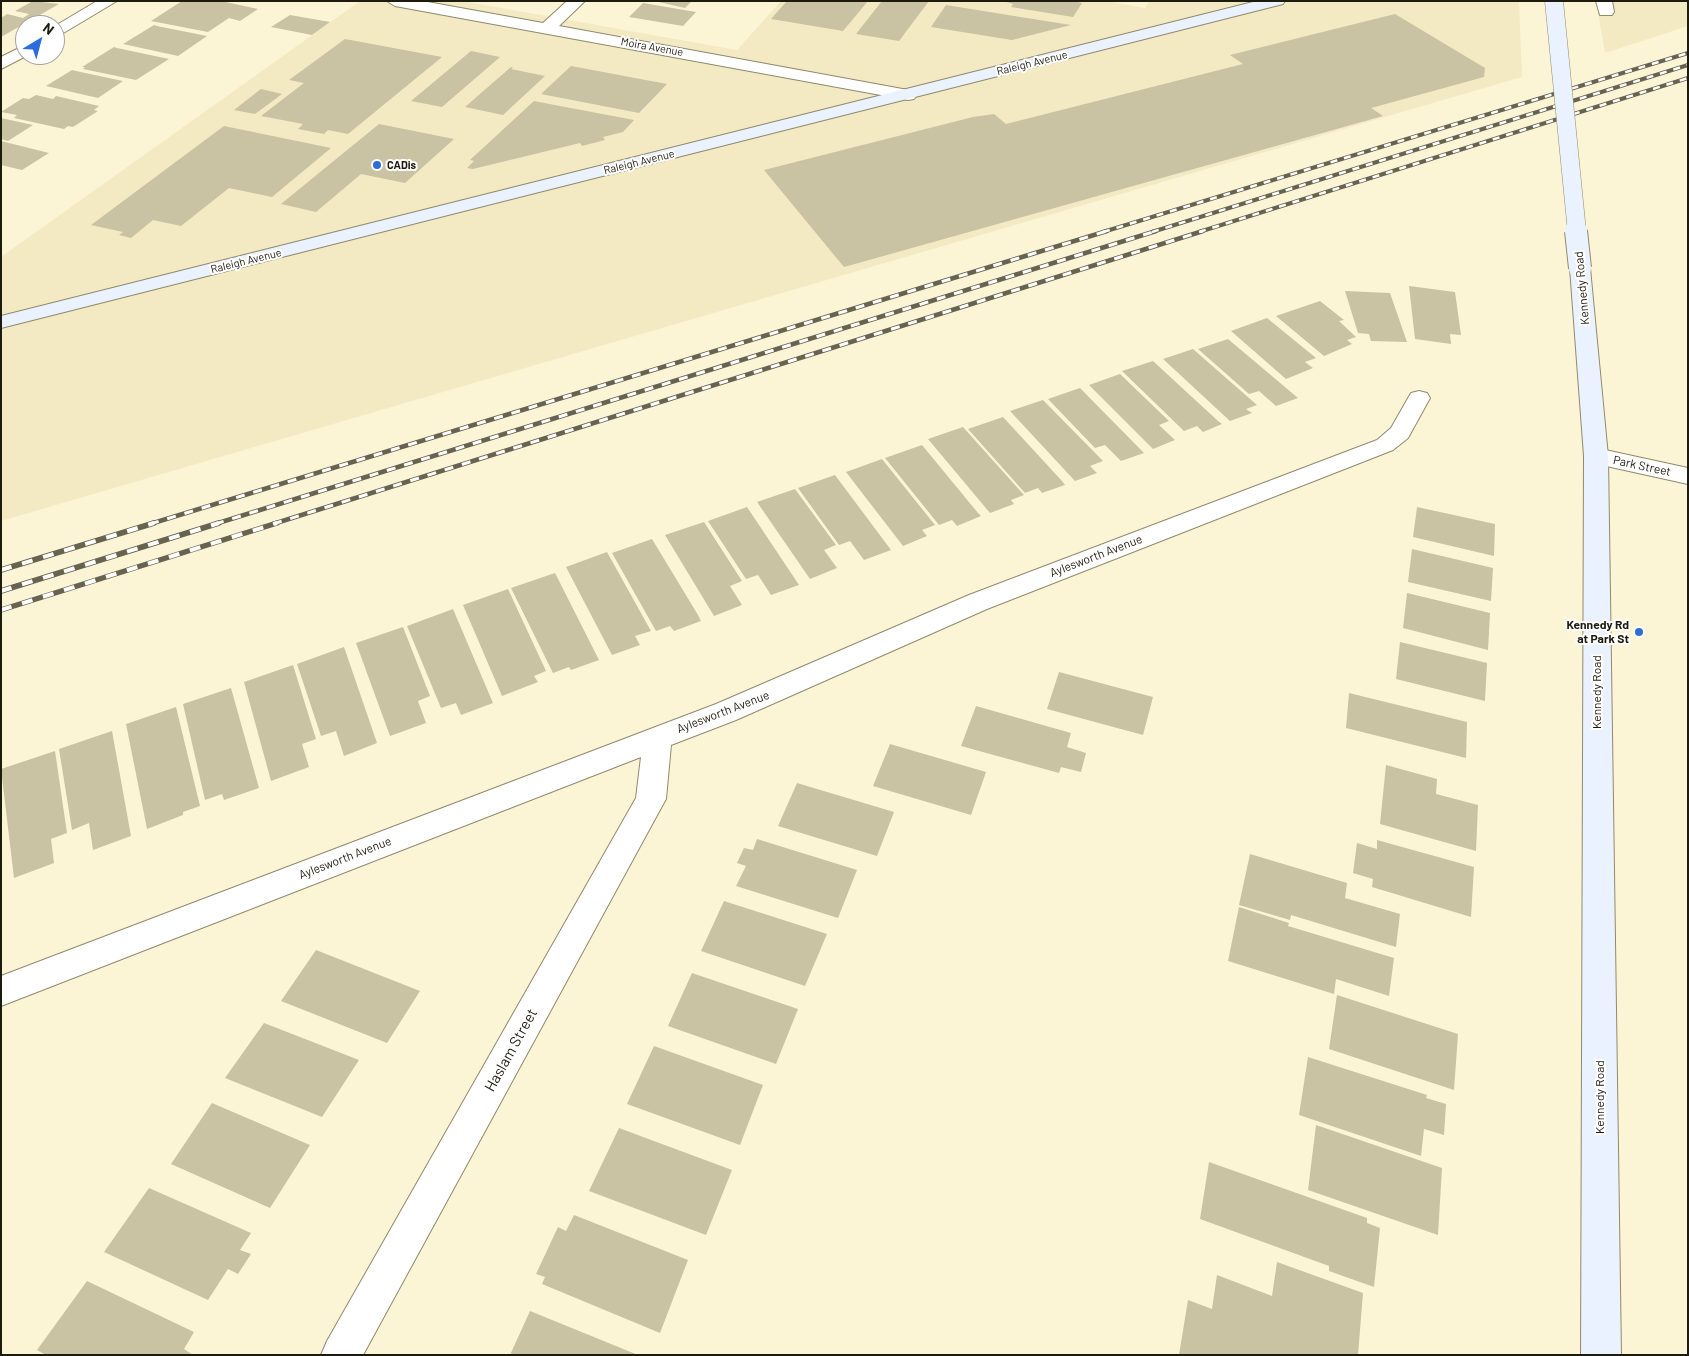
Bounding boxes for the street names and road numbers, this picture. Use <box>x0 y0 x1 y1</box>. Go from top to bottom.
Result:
street label: Moira Avenue <box>620 35 684 59</box>
street label: Raleigh Avenue <box>995 48 1069 78</box>
street label: Raleigh Avenue <box>602 147 676 177</box>
street label: Raleigh Avenue <box>209 246 283 276</box>
street label: Kennedy Road <box>1572 251 1592 325</box>
street label: Park Street <box>1612 453 1672 479</box>
street label: Aylesworth Avenue <box>1048 532 1144 580</box>
street label: Kennedy Road <box>1590 655 1604 729</box>
street label: Aylesworth Avenue <box>675 688 771 736</box>
street label: Aylesworth Avenue <box>297 834 393 882</box>
street label: Haslam Street <box>481 1005 541 1095</box>
street label: Kennedy Road <box>1593 1060 1607 1134</box>

